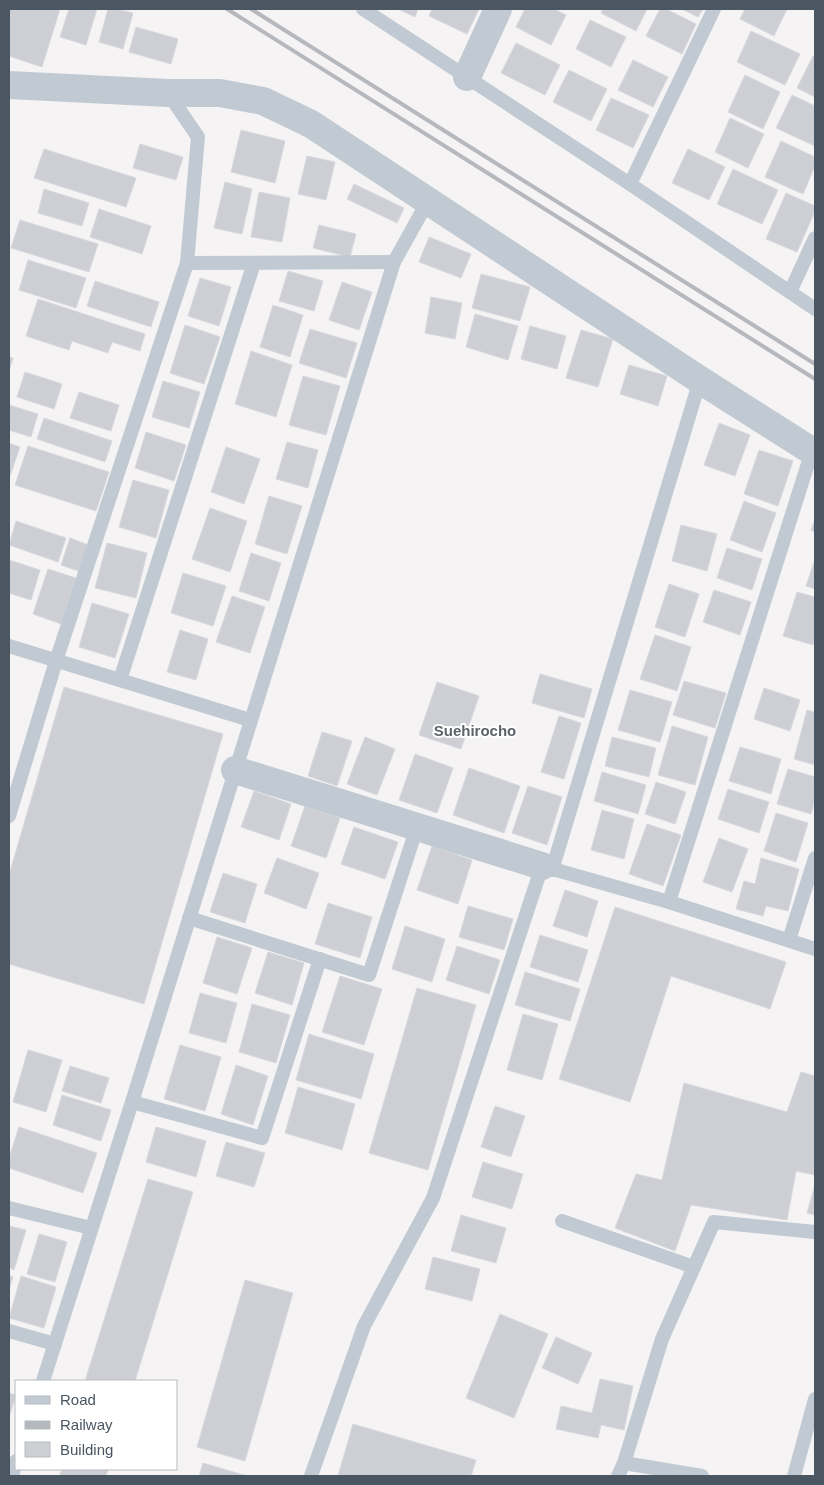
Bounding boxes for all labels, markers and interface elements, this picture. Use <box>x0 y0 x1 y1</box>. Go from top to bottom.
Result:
district label: Suehirocho <box>434 722 516 739</box>
legend <box>15 1380 178 1470</box>
text: Road <box>60 1391 96 1408</box>
text: Railway <box>60 1416 113 1433</box>
text: Building <box>60 1441 113 1458</box>

